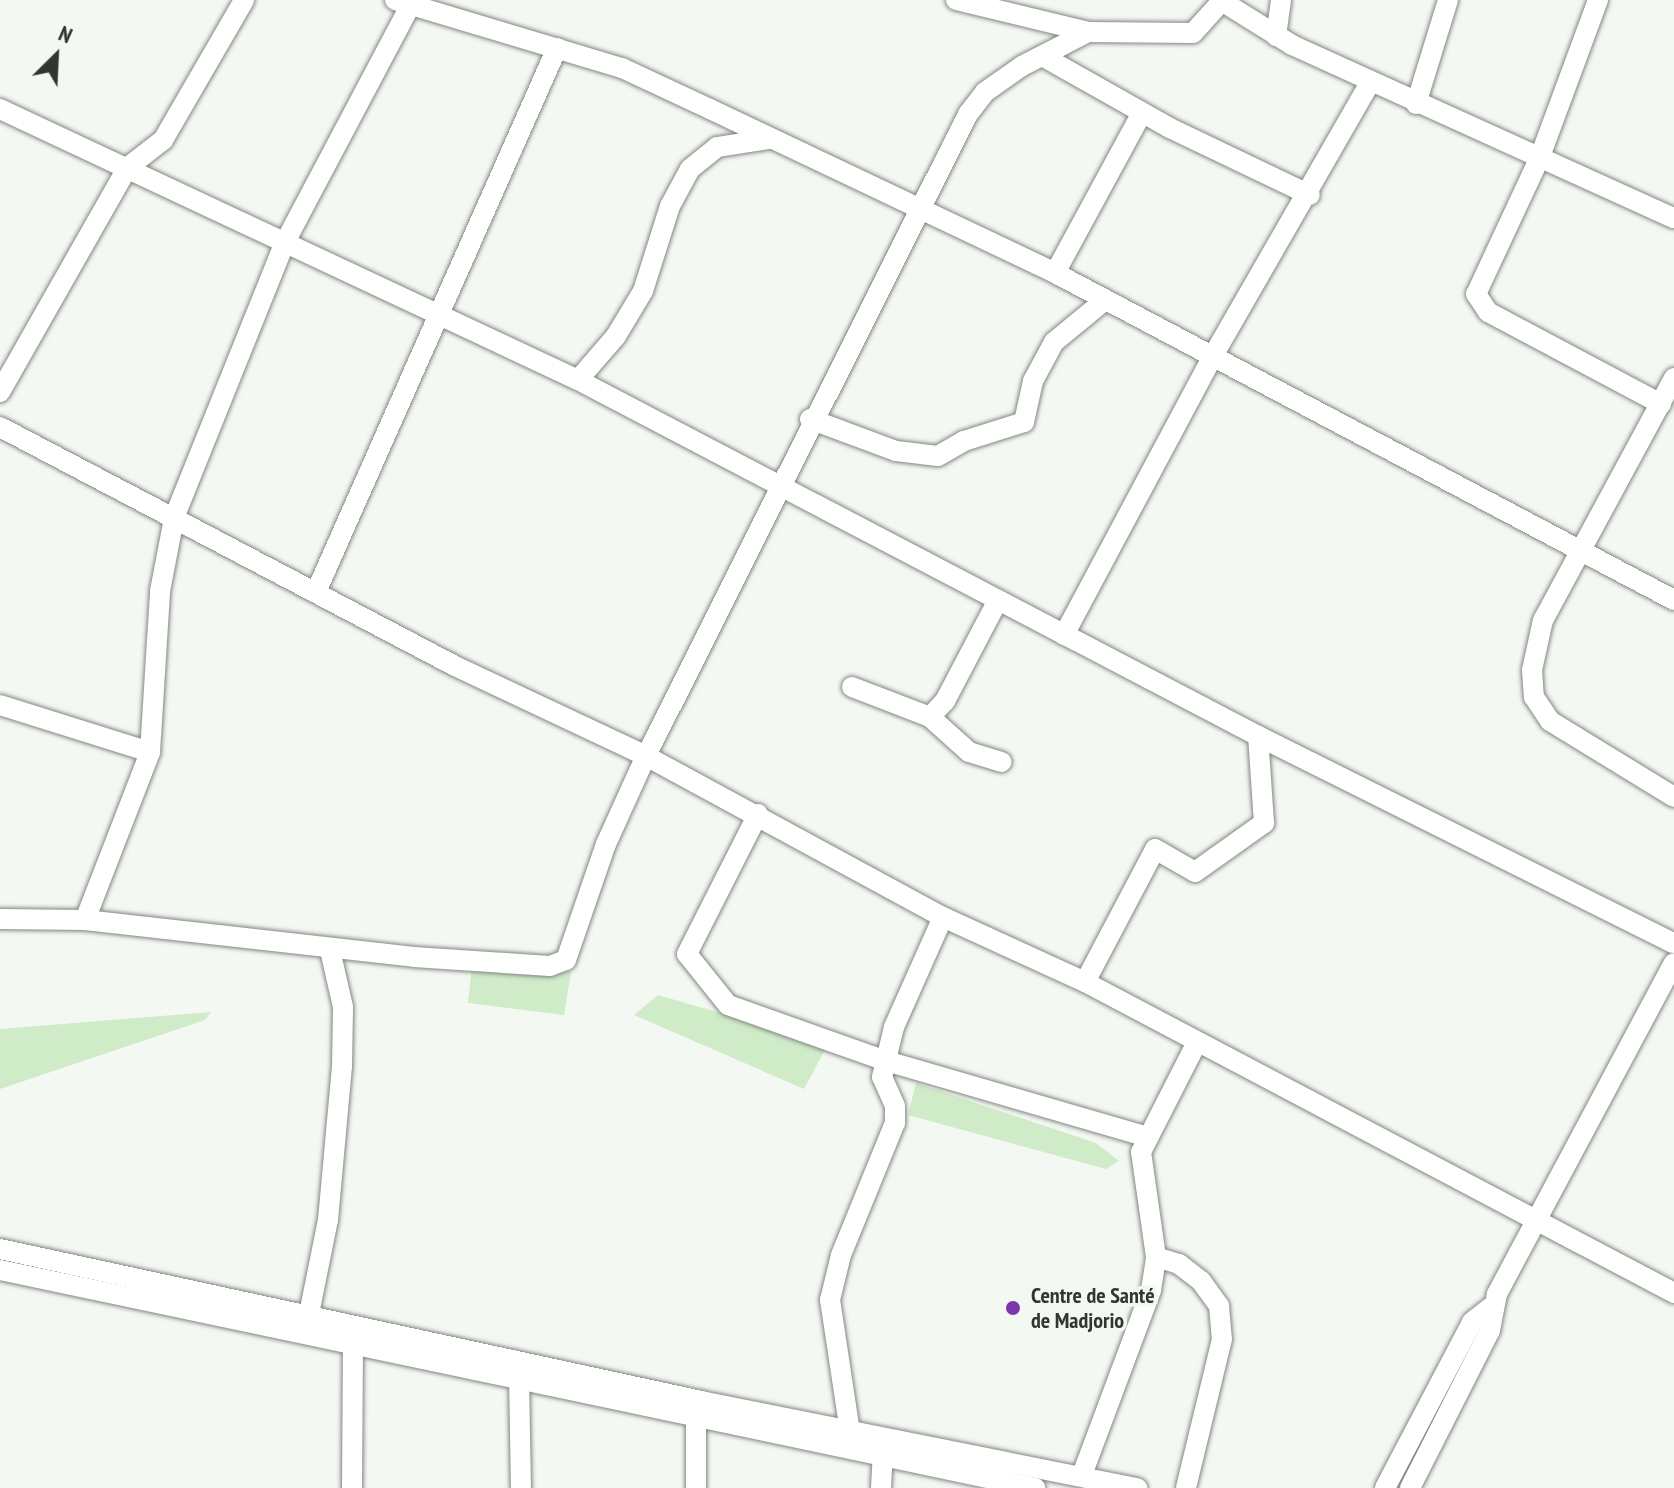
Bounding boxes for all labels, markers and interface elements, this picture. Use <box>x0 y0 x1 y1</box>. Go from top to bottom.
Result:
north arrow <box>16 16 96 96</box>
text: N <box>55 19 77 49</box>
place label: Centre de Santé de Madjorio <box>1031 1282 1155 1334</box>
marker: Centre de Santé de Madjorio <box>1002 1297 1024 1319</box>

